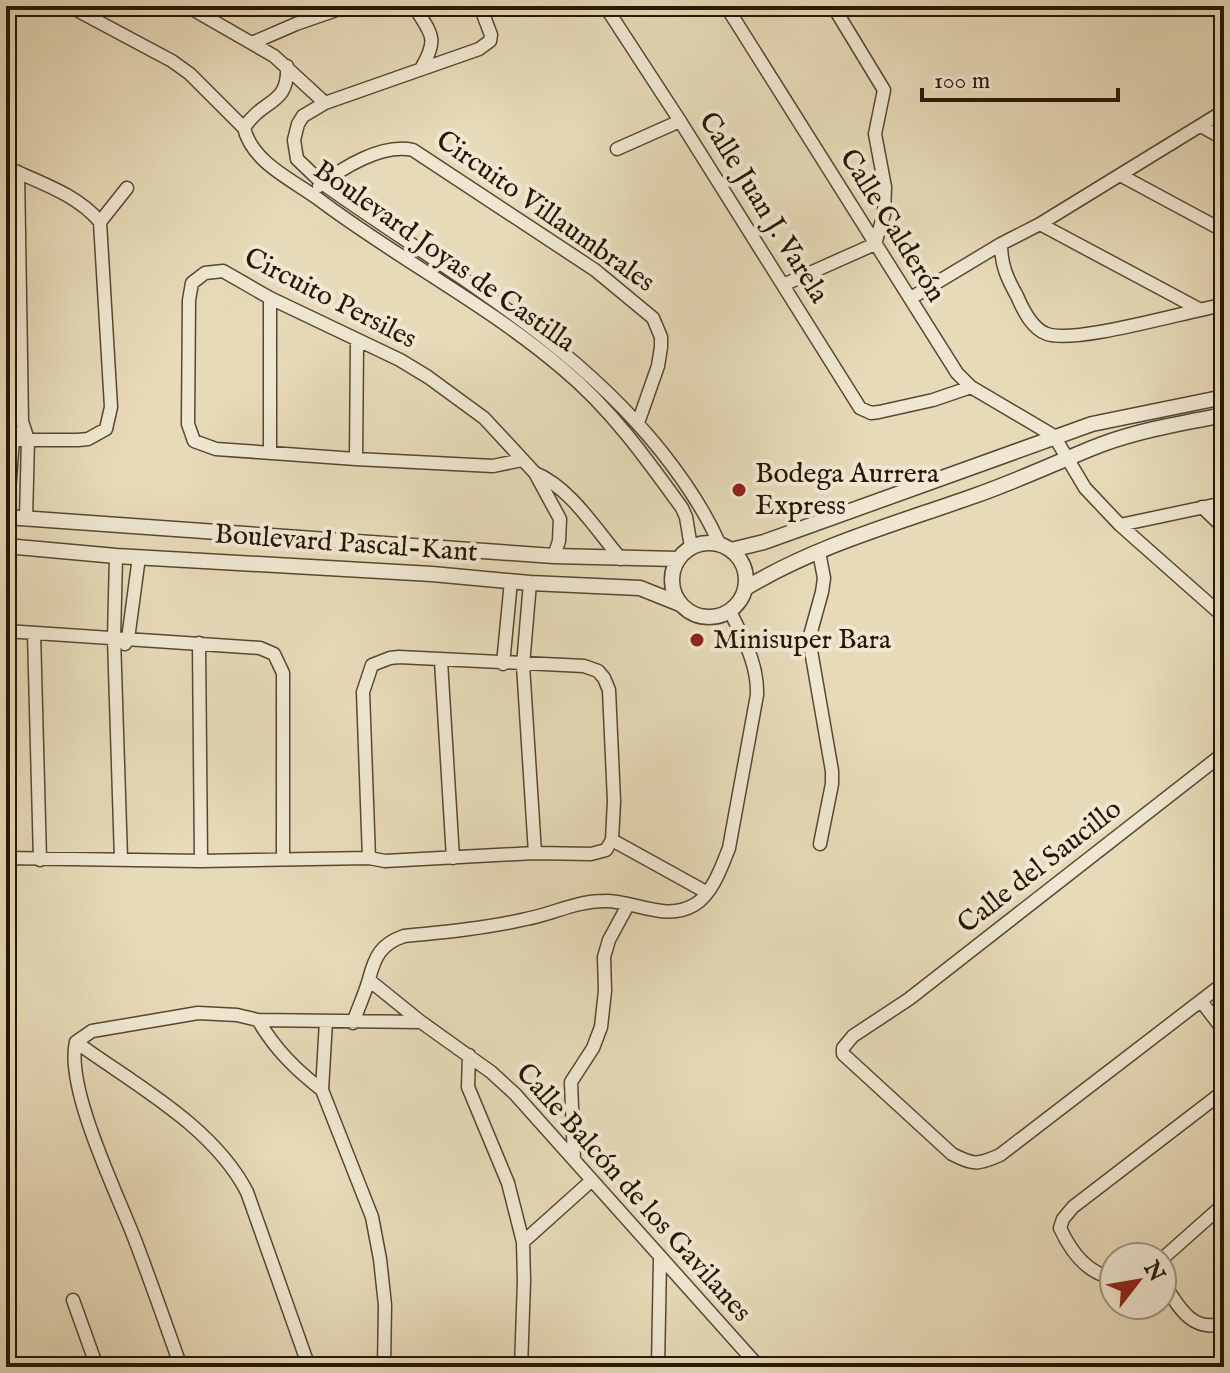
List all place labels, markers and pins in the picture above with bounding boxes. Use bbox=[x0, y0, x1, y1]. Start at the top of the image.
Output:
place label: Bodega Aurrera Express bbox=[755, 457, 940, 524]
marker: Bodega Aurrera Express bbox=[730, 481, 748, 499]
place label: Minisuper Bara bbox=[713, 623, 892, 658]
marker: Minisuper Bara bbox=[688, 631, 706, 649]

